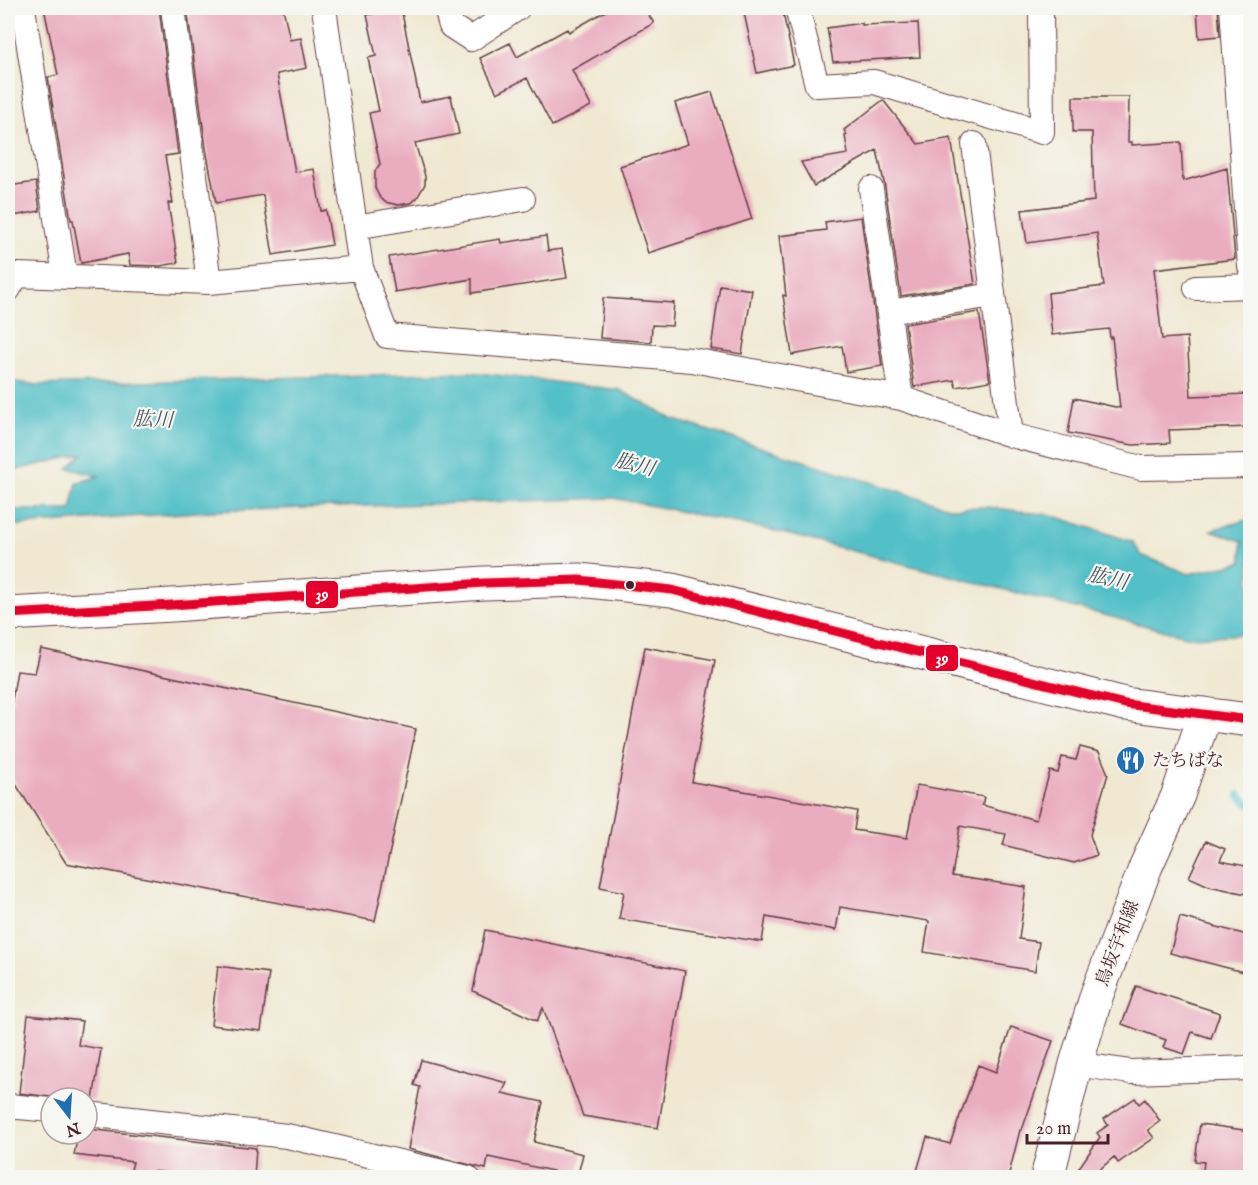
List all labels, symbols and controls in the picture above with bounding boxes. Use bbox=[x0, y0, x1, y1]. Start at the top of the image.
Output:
water label: 肱川 bbox=[133, 407, 175, 434]
water label: 肱川 bbox=[612, 448, 659, 483]
water label: 肱川 bbox=[1085, 563, 1132, 597]
unlabelled marker bbox=[624, 579, 636, 591]
line badge: 39 bbox=[305, 580, 339, 609]
text: 39 bbox=[316, 586, 328, 606]
line badge: 39 bbox=[925, 644, 959, 672]
text: 39 bbox=[936, 650, 948, 670]
restaurant icon: たちばな bbox=[1115, 744, 1147, 776]
place label: たちばな bbox=[1152, 750, 1224, 773]
street label: 鳥坂宇和線 bbox=[1092, 897, 1145, 990]
north arrow bbox=[39, 1086, 99, 1146]
scale bar bbox=[1027, 1107, 1108, 1145]
text: N bbox=[63, 1117, 83, 1140]
text: 20 m bbox=[1036, 1118, 1071, 1141]

